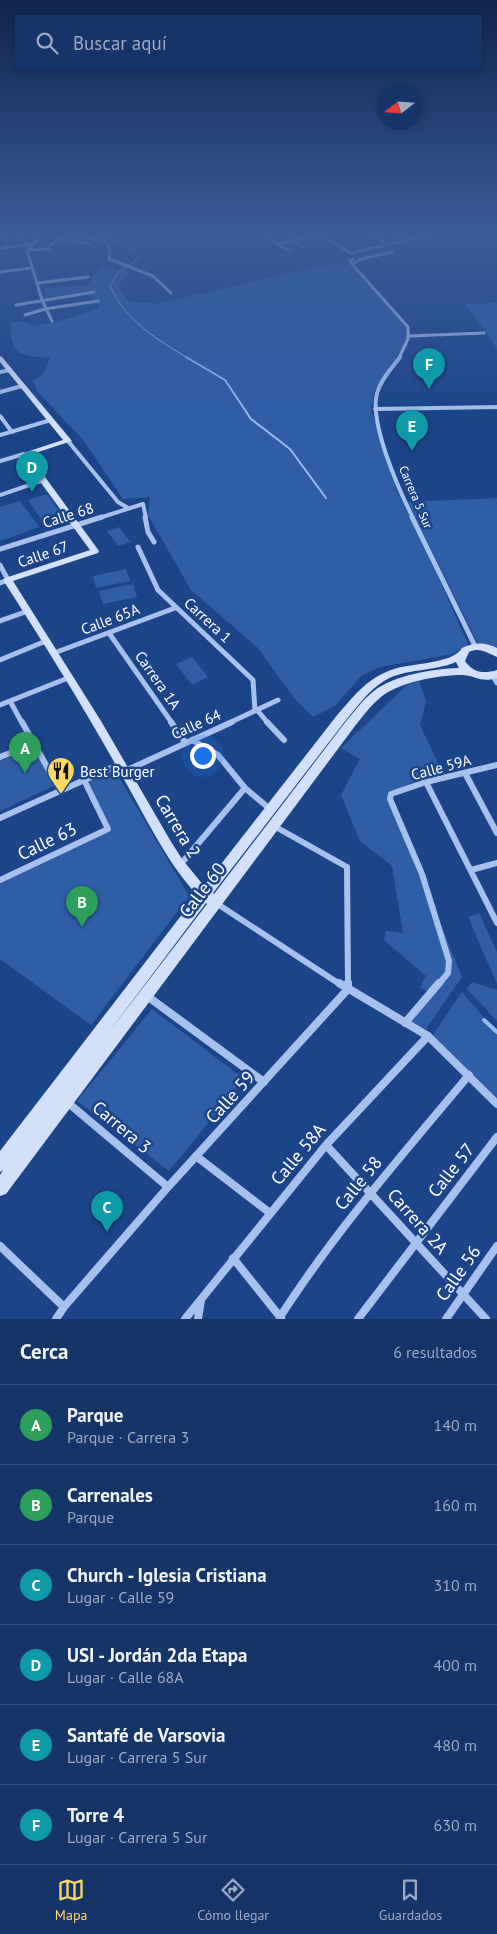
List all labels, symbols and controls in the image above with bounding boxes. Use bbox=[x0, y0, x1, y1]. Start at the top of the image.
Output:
search box bbox=[15, 15, 482, 70]
icon: search bbox=[33, 29, 61, 57]
text: Buscar aquí bbox=[73, 31, 167, 55]
north arrow bbox=[377, 85, 422, 130]
pin: F bbox=[413, 348, 445, 389]
pin: E bbox=[396, 410, 428, 451]
pin: D bbox=[16, 451, 48, 492]
street label: Carrera 5 Sur bbox=[396, 463, 436, 531]
street label: Calle 68 bbox=[40, 498, 96, 532]
street label: Calle 67 bbox=[15, 536, 71, 572]
street label: Carrera 1 bbox=[180, 593, 236, 647]
street label: Calle 65A bbox=[78, 599, 142, 639]
street label: Carrera 1A bbox=[131, 647, 185, 713]
street label: Calle 64 bbox=[168, 705, 224, 743]
pin: A bbox=[9, 732, 41, 773]
your location bbox=[190, 743, 216, 769]
street label: Calle 59A bbox=[409, 750, 473, 784]
restaurant icon: Best Burger bbox=[46, 756, 76, 795]
place label: Best Burger bbox=[80, 762, 155, 781]
street label: Carrera 2 bbox=[150, 790, 206, 862]
street label: Calle 63 bbox=[14, 817, 80, 865]
street label: Calle 60 bbox=[174, 858, 230, 922]
pin: B bbox=[66, 886, 98, 927]
street label: Calle 59 bbox=[200, 1066, 260, 1128]
street label: Carrera 3 bbox=[88, 1096, 156, 1158]
street label: Calle 58A bbox=[266, 1118, 331, 1190]
street label: Calle 57 bbox=[423, 1138, 479, 1202]
street label: Calle 58 bbox=[329, 1151, 387, 1215]
street label: Carrera 2A bbox=[383, 1183, 454, 1259]
pin: C bbox=[91, 1191, 123, 1232]
street label: Calle 56 bbox=[431, 1241, 485, 1305]
text: Cerca bbox=[20, 1338, 69, 1365]
text: 6 resultados bbox=[393, 1342, 477, 1362]
text: Parque bbox=[67, 1403, 123, 1427]
text: A bbox=[31, 1415, 41, 1435]
text: 140 m bbox=[434, 1415, 477, 1435]
text: Parque · Carrera 3 bbox=[67, 1427, 189, 1447]
text: Carrenales bbox=[67, 1483, 153, 1507]
text: B bbox=[31, 1495, 41, 1515]
text: 160 m bbox=[434, 1495, 477, 1515]
text: Parque bbox=[67, 1507, 114, 1527]
text: Church - Iglesia Cristiana bbox=[67, 1563, 267, 1587]
text: C bbox=[32, 1575, 40, 1595]
text: 310 m bbox=[434, 1575, 477, 1595]
text: Lugar · Calle 59 bbox=[67, 1587, 174, 1607]
text: USI - Jordán 2da Etapa bbox=[67, 1643, 247, 1667]
text: D bbox=[31, 1655, 41, 1675]
text: 400 m bbox=[434, 1655, 477, 1675]
text: Lugar · Calle 68A bbox=[67, 1667, 184, 1687]
text: Santafé de Varsovia bbox=[67, 1723, 226, 1747]
text: E bbox=[32, 1735, 40, 1755]
text: 480 m bbox=[434, 1735, 477, 1755]
text: Lugar · Carrera 5 Sur bbox=[67, 1747, 207, 1767]
text: Torre 4 bbox=[67, 1803, 124, 1827]
text: F bbox=[32, 1815, 40, 1835]
text: 630 m bbox=[434, 1815, 477, 1835]
text: Lugar · Carrera 5 Sur bbox=[67, 1827, 207, 1847]
tab: Mapa bbox=[55, 1876, 87, 1924]
tab: Cómo llegar bbox=[197, 1876, 269, 1924]
tab: Guardados bbox=[379, 1876, 442, 1924]

